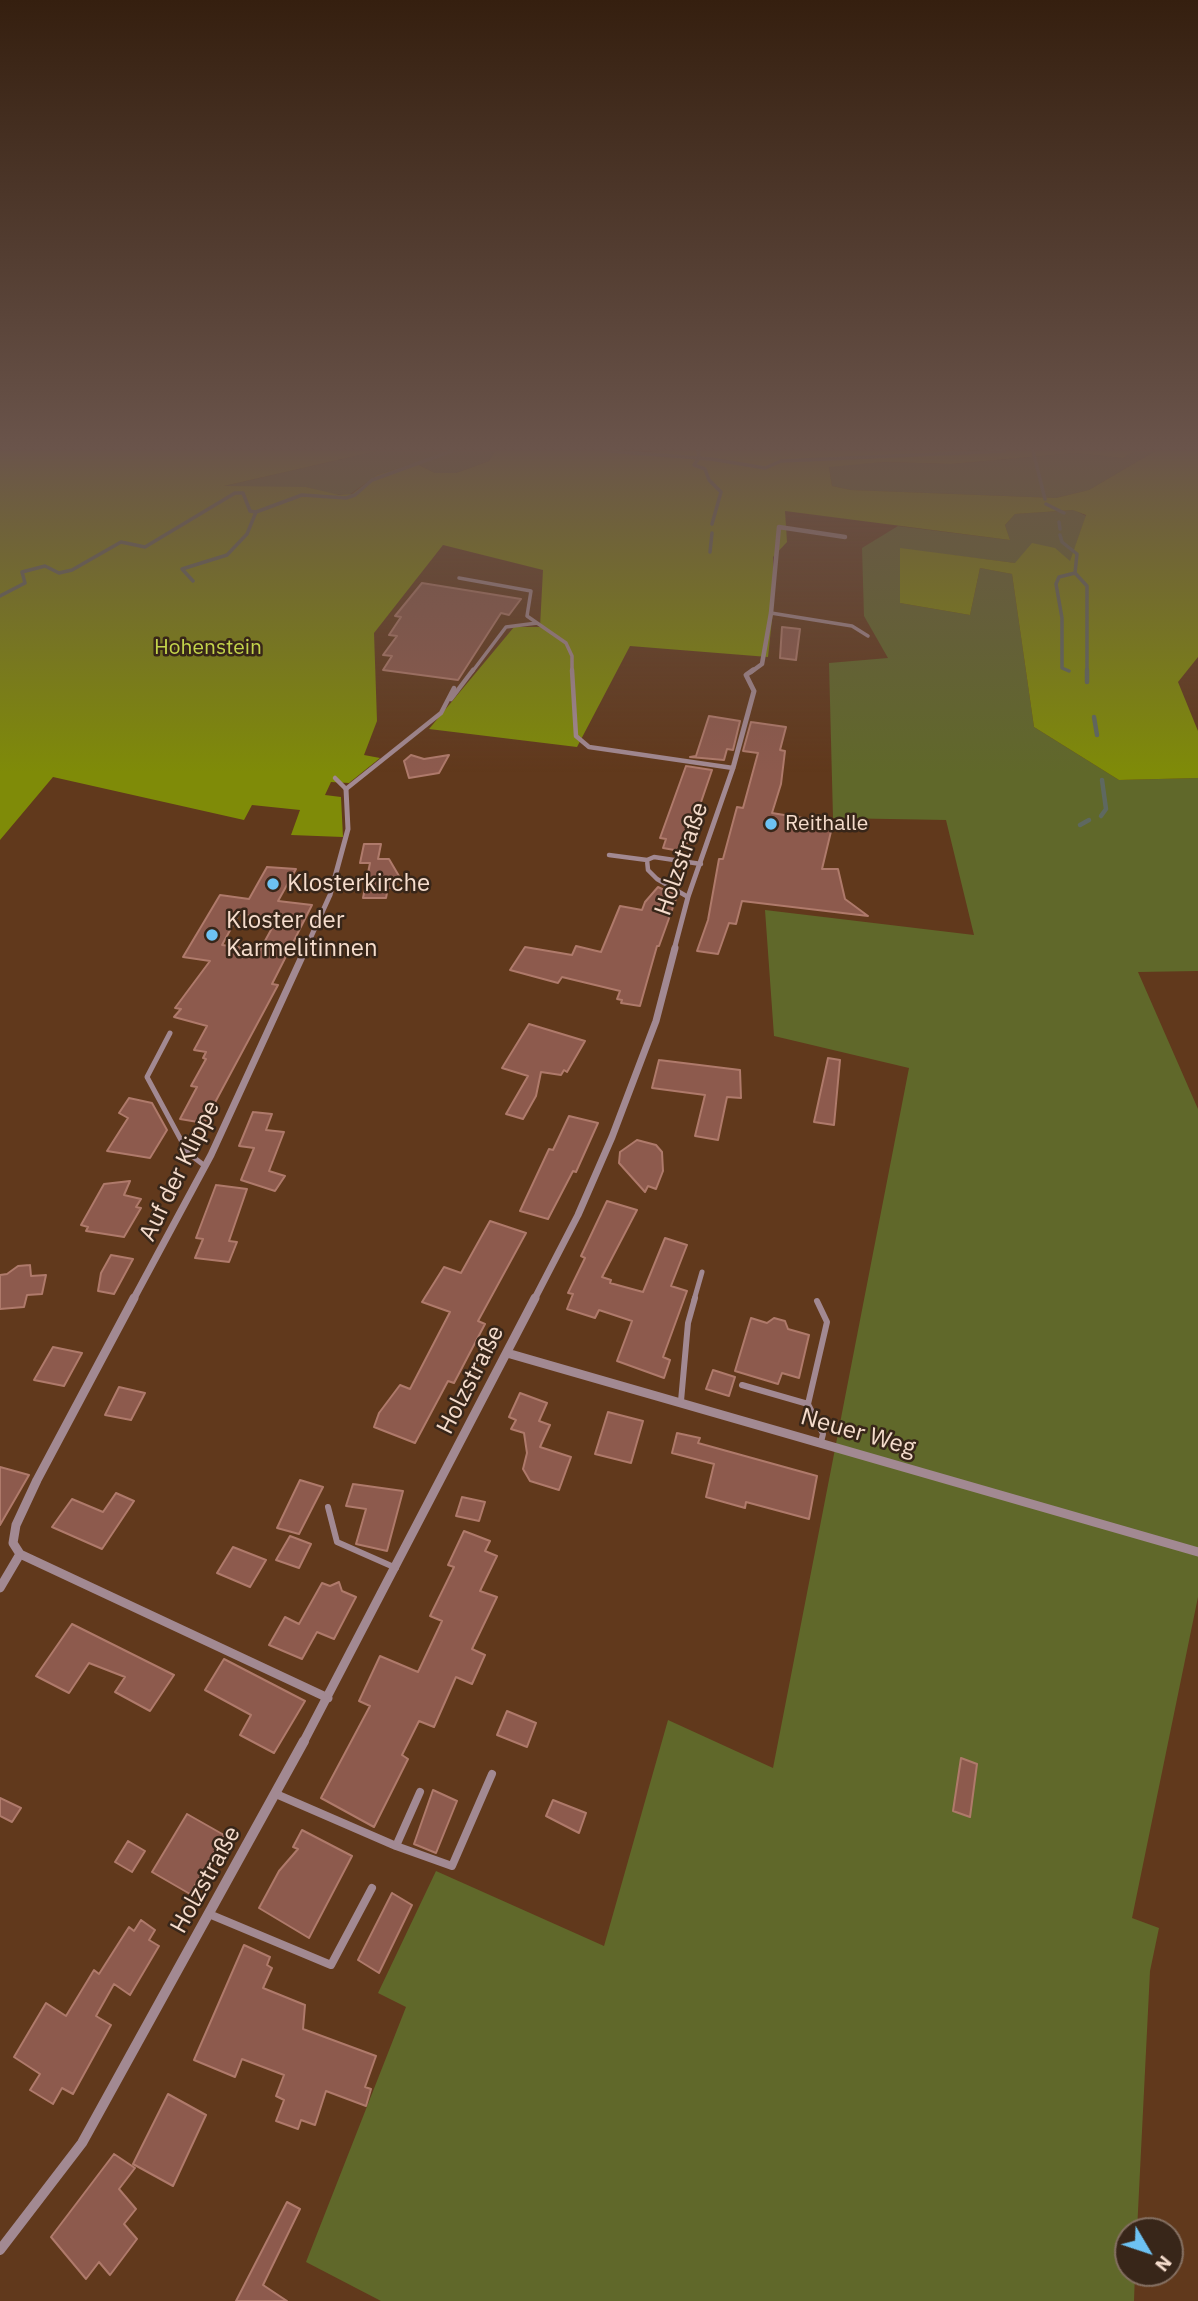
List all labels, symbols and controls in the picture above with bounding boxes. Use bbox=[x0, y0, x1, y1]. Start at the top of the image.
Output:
park label: Hohenstein bbox=[154, 635, 262, 661]
street label: Holzstraße bbox=[649, 798, 715, 920]
place label: Reithalle bbox=[785, 811, 868, 837]
marker: Reithalle bbox=[763, 816, 779, 832]
place label: Klosterkirche bbox=[287, 870, 430, 898]
marker: Klosterkirche bbox=[265, 876, 281, 892]
place label: Kloster der Karmelitinnen bbox=[226, 907, 378, 963]
marker: Kloster der Karmelitinnen bbox=[204, 927, 220, 943]
street label: Auf der Klippe bbox=[134, 1096, 226, 1246]
street label: Holzstraße bbox=[431, 1321, 511, 1439]
street label: Neuer Weg bbox=[797, 1403, 919, 1463]
street label: Holzstraße bbox=[165, 1821, 247, 1939]
north arrow bbox=[1114, 2217, 1184, 2287]
text: N bbox=[1150, 2251, 1177, 2277]

